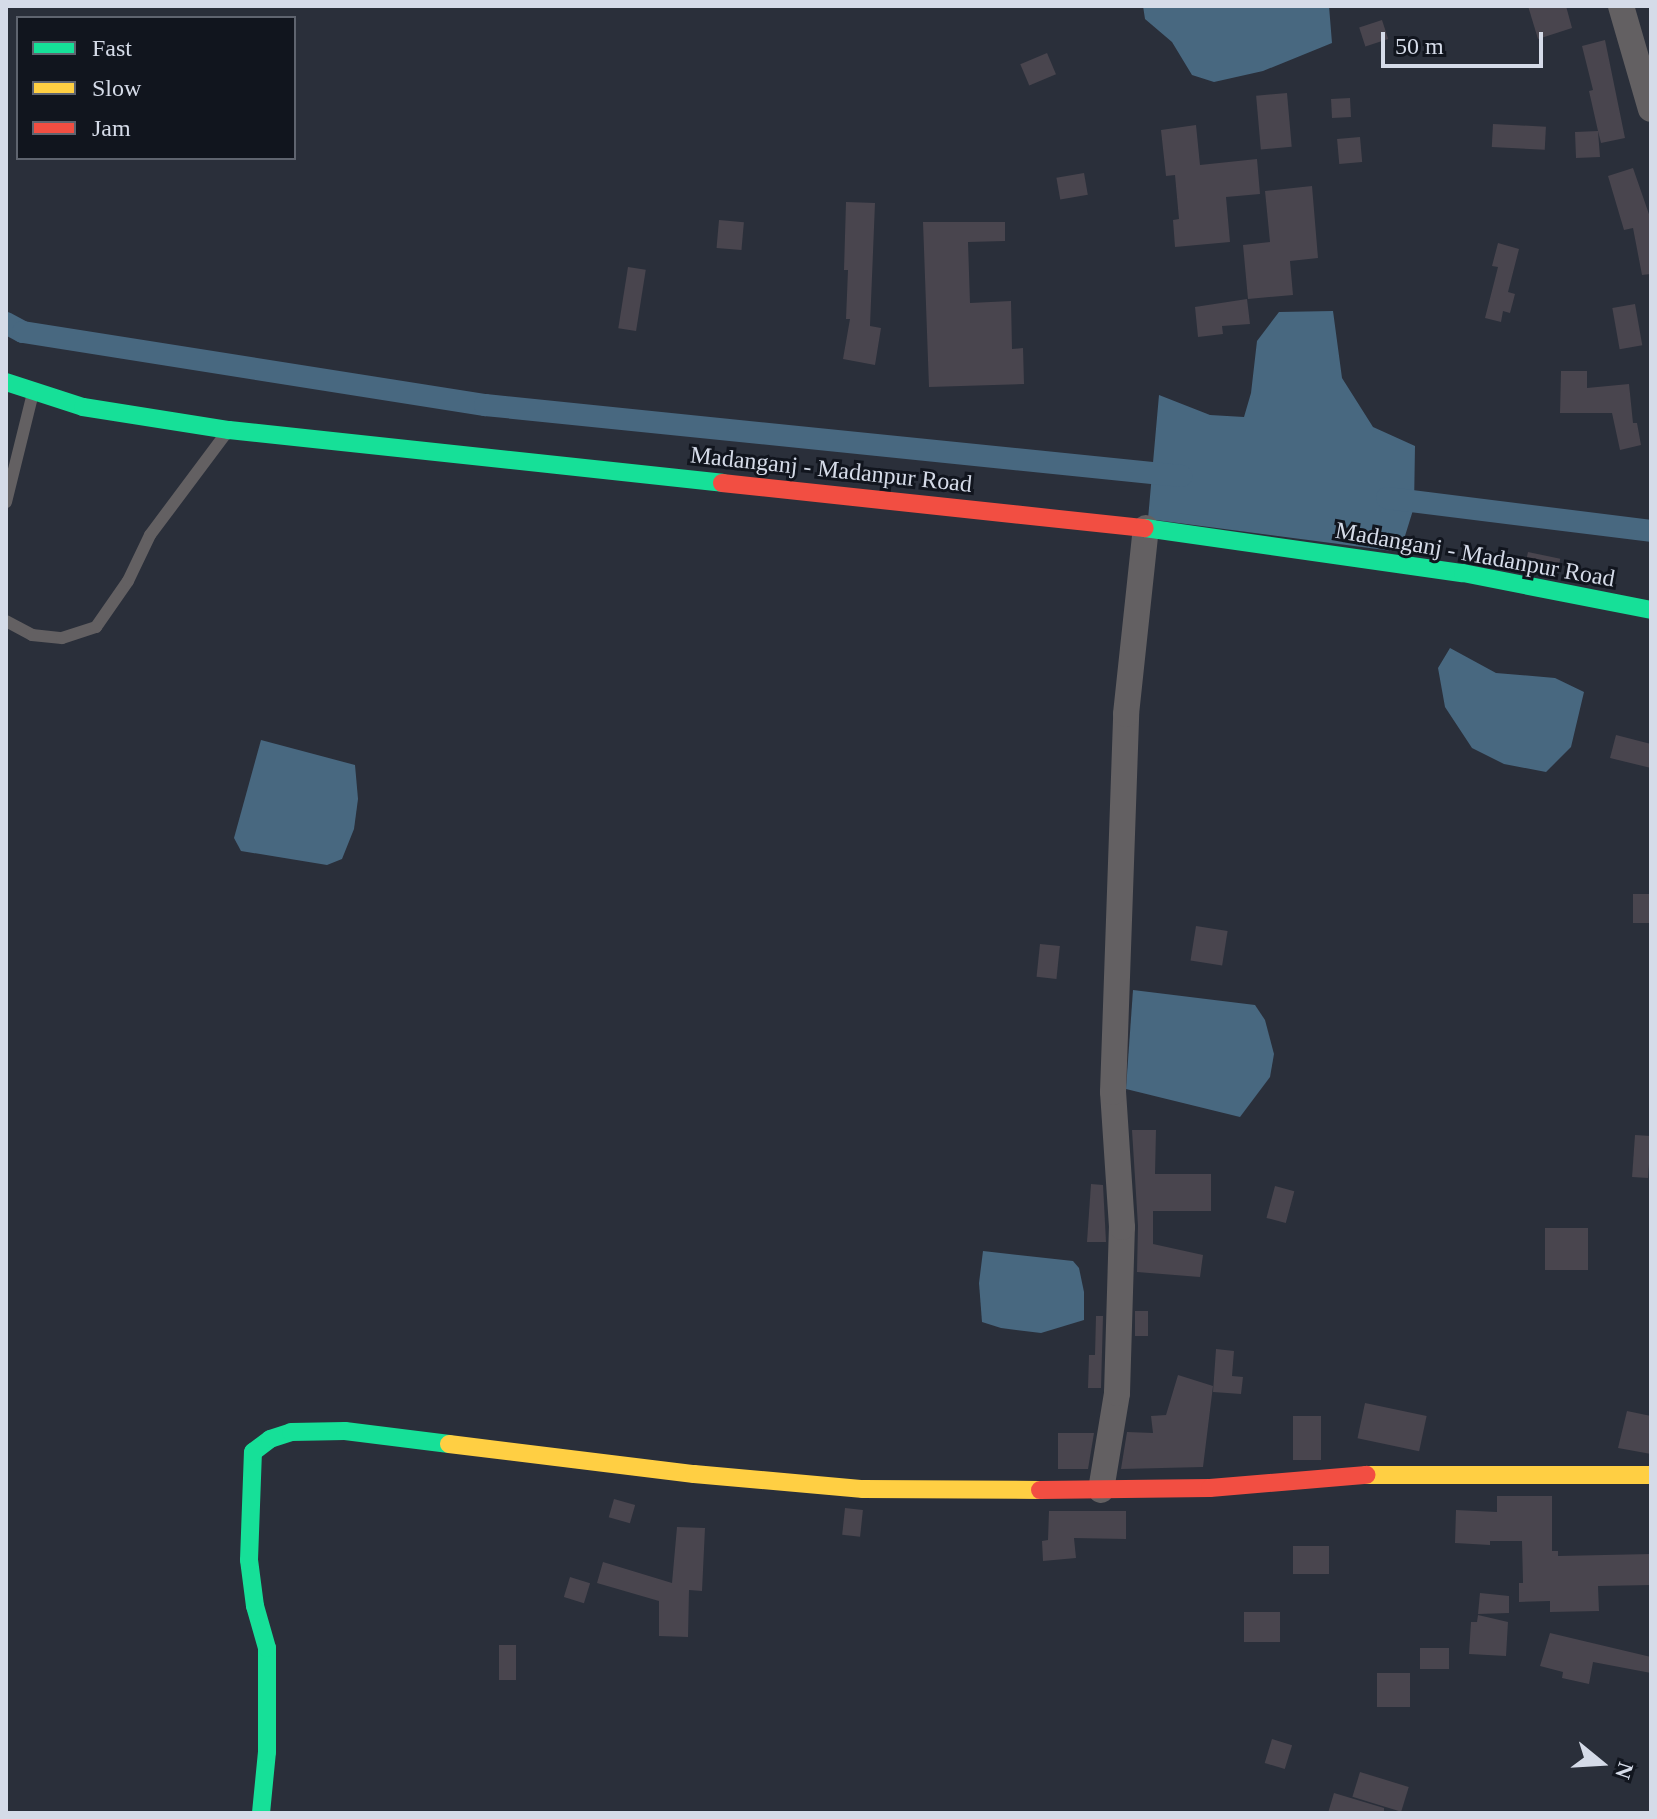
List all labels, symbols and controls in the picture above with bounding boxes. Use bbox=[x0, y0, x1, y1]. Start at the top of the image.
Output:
legend bbox=[16, 16, 296, 160]
scale bar bbox=[1385, 16, 1547, 66]
text: 50 m bbox=[1395, 33, 1444, 59]
text: Fast bbox=[92, 35, 132, 61]
text: Slow bbox=[92, 75, 141, 101]
text: Jam bbox=[92, 115, 131, 141]
street label: Madanganj - Madanpur Road bbox=[689, 441, 973, 499]
street label: Madanganj - Madanpur Road bbox=[1333, 516, 1617, 594]
north arrow bbox=[1561, 1723, 1641, 1803]
text: N bbox=[1610, 1759, 1639, 1782]

